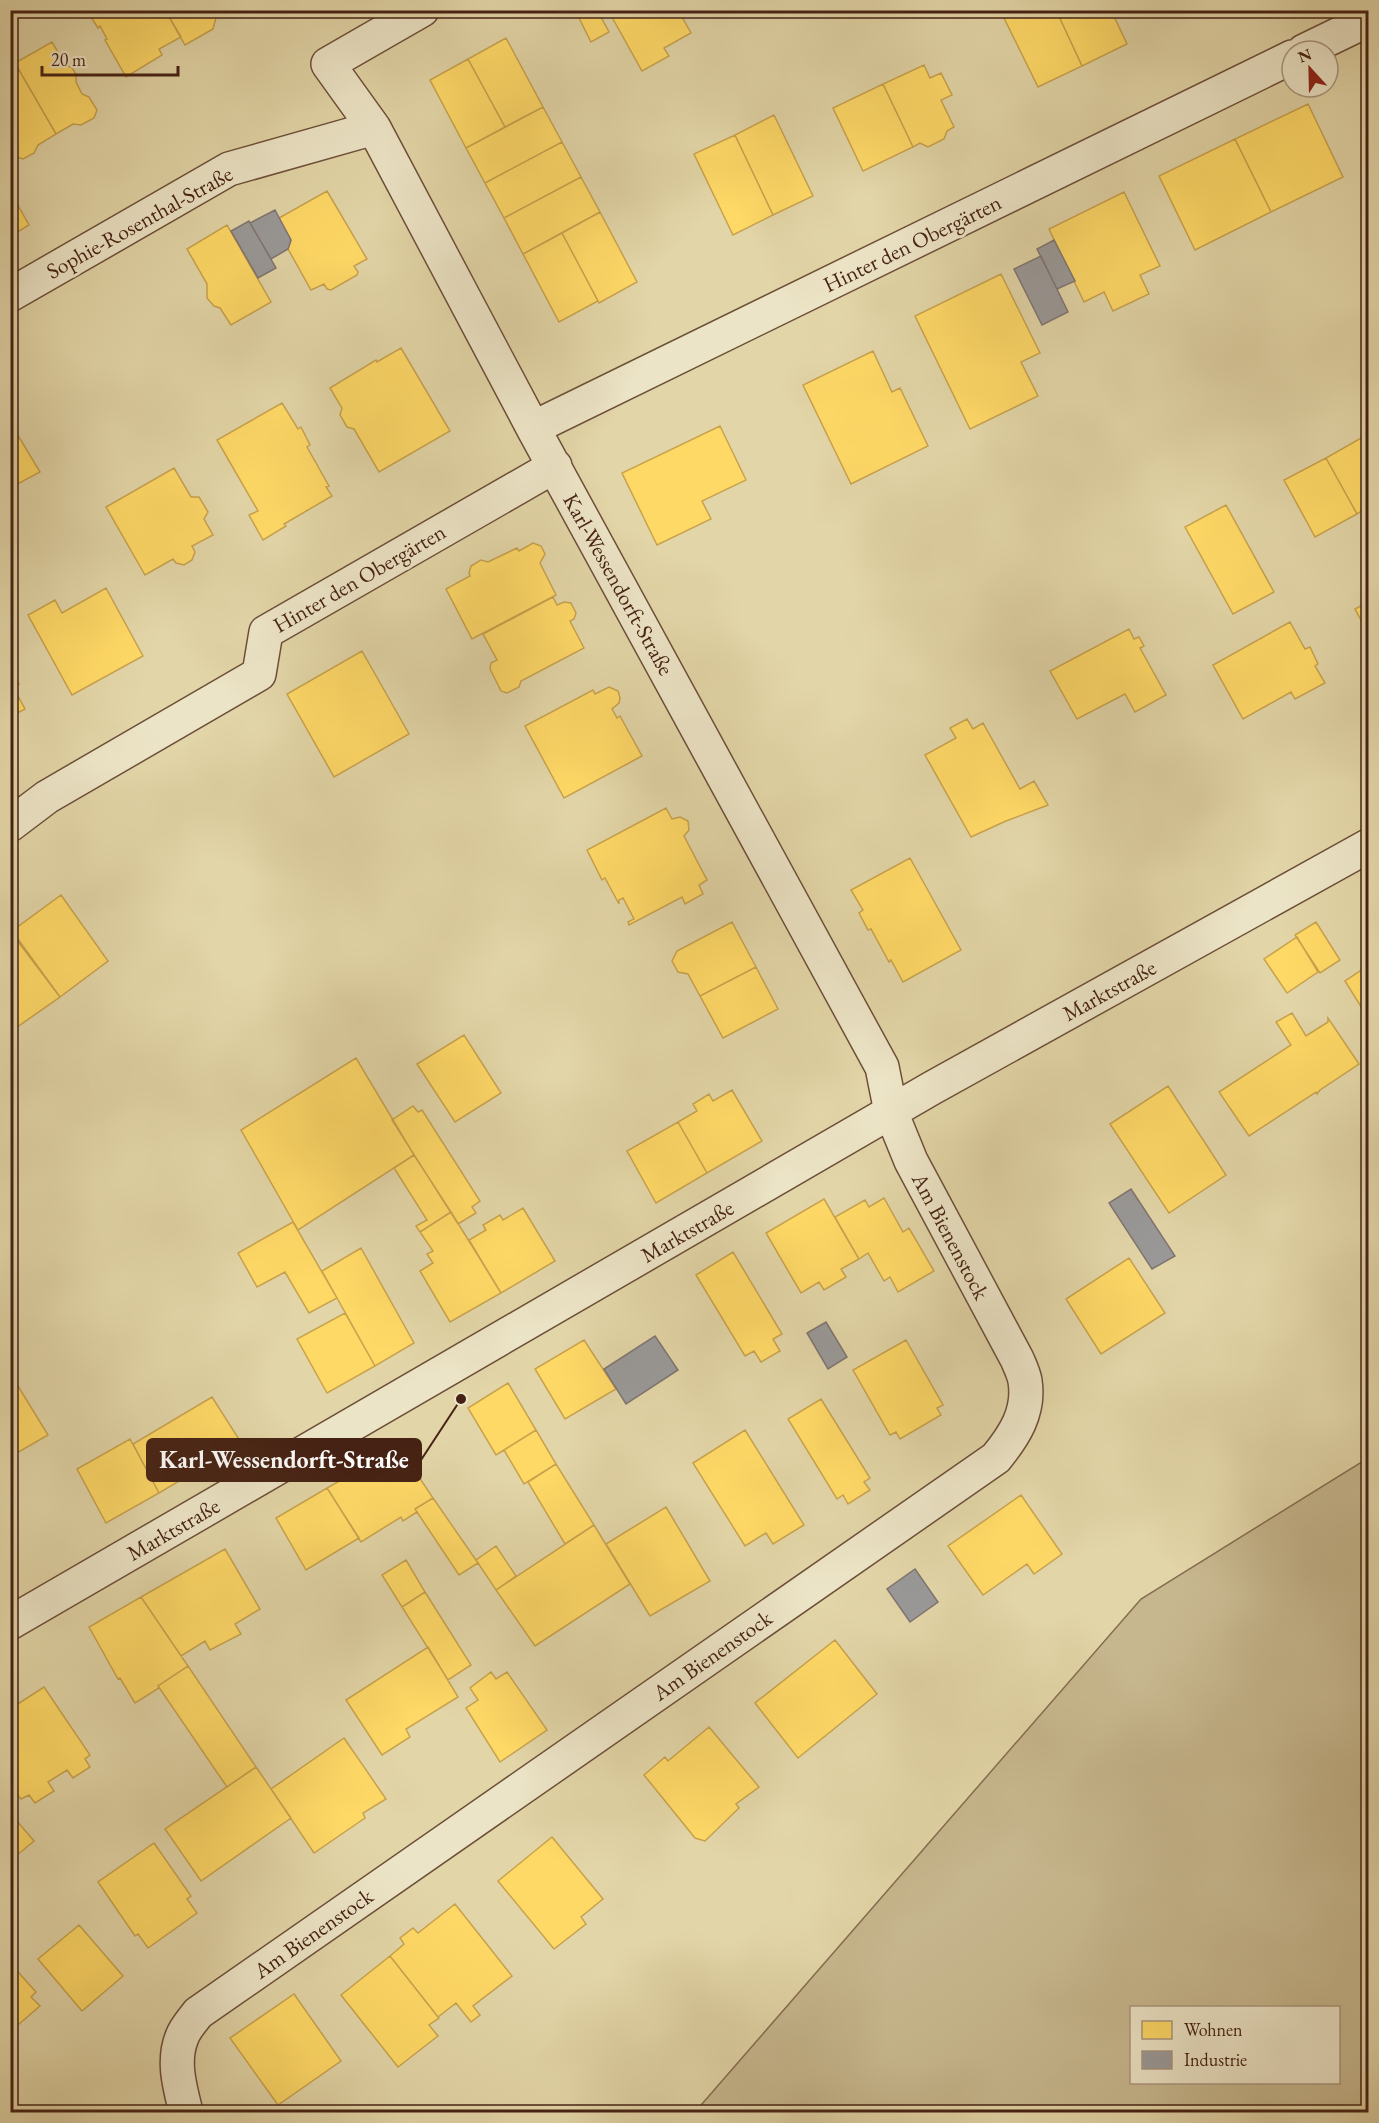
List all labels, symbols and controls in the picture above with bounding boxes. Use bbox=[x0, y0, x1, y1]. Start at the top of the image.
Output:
scale bar bbox=[42, 39, 178, 77]
north arrow bbox=[1280, 39, 1340, 99]
text: N bbox=[1295, 43, 1315, 68]
text: 20 m bbox=[51, 48, 86, 71]
street label: Sophie-Rosenthal-Straße bbox=[41, 159, 238, 286]
street label: Hinter den Obergärten bbox=[818, 188, 1006, 299]
street label: Karl-Wessendorft-Straße bbox=[556, 488, 681, 681]
street label: Hinter den Obergärten bbox=[268, 517, 451, 640]
street label: Marktstraße bbox=[1057, 953, 1161, 1028]
street label: Am Bienenstock bbox=[905, 1167, 996, 1305]
street label: Marktstraße bbox=[636, 1193, 739, 1270]
callout: Karl-Wessendorft-Straße bbox=[147, 1439, 421, 1481]
text: Karl-Wessendorft-Straße bbox=[159, 1444, 409, 1475]
street label: Marktstraße bbox=[122, 1491, 225, 1568]
street label: Am Bienenstock bbox=[646, 1603, 778, 1708]
street label: Am Bienenstock bbox=[247, 1881, 379, 1986]
legend bbox=[1130, 2006, 1340, 2084]
text: Wohnen bbox=[1184, 2018, 1243, 2041]
text: Industrie bbox=[1184, 2048, 1247, 2071]

